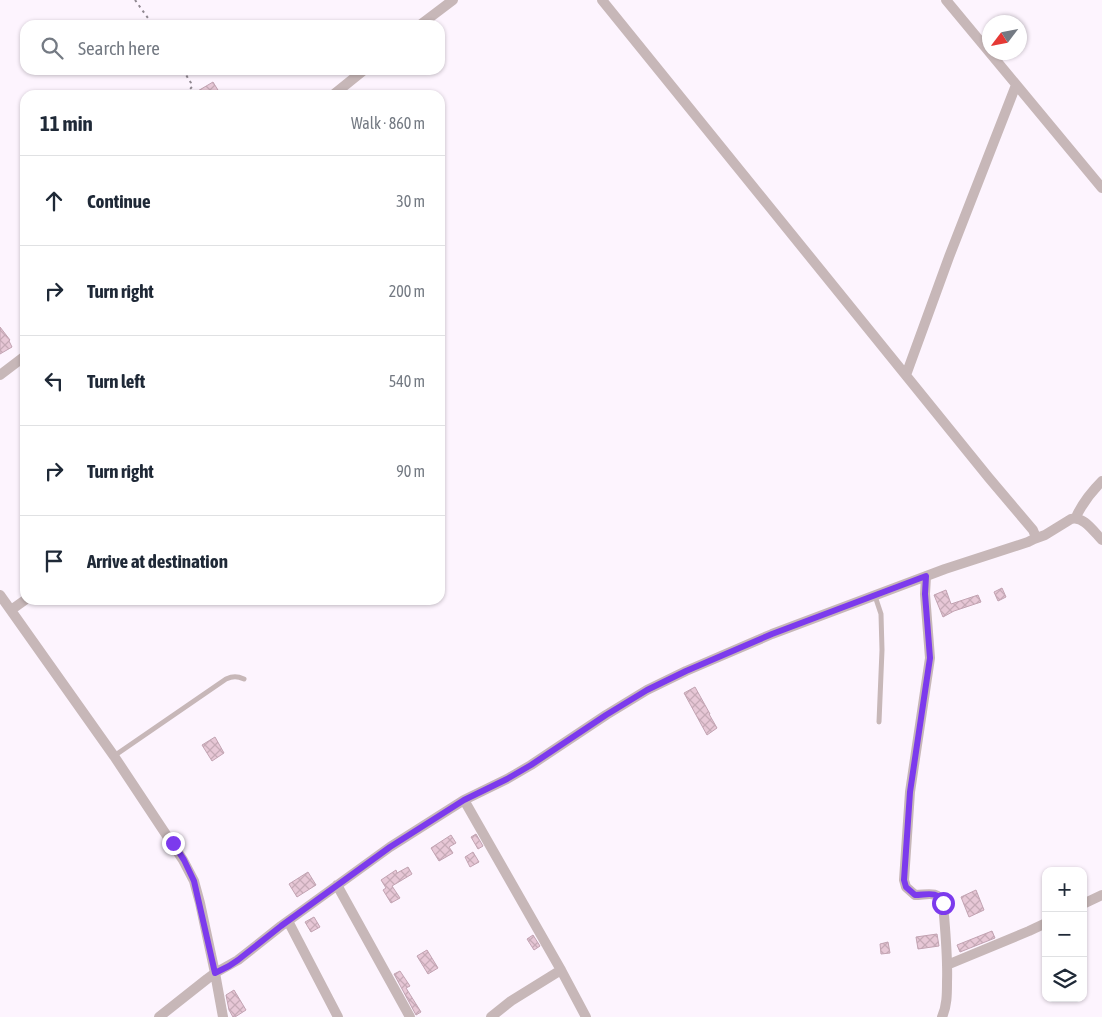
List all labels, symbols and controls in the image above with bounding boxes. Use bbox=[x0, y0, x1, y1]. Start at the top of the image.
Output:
north arrow bbox=[982, 15, 1027, 60]
search box bbox=[20, 20, 445, 75]
icon: search bbox=[38, 34, 66, 62]
text: Search here bbox=[78, 37, 160, 59]
text: 11 min bbox=[40, 111, 93, 135]
text: Walk · 860 m bbox=[351, 114, 425, 132]
icon: ahead bbox=[40, 187, 68, 215]
text: Continue bbox=[87, 190, 151, 212]
text: 30 m bbox=[396, 192, 425, 210]
icon: right bbox=[40, 277, 68, 305]
text: Turn right bbox=[87, 280, 154, 302]
text: 200 m bbox=[389, 282, 425, 300]
icon: left bbox=[40, 367, 68, 395]
text: Turn left bbox=[87, 370, 145, 392]
text: 540 m bbox=[389, 372, 425, 390]
icon: right bbox=[40, 457, 68, 485]
text: Turn right bbox=[87, 460, 154, 482]
text: 90 m bbox=[396, 462, 425, 480]
icon: arrive bbox=[40, 547, 68, 575]
text: Arrive at destination bbox=[87, 550, 228, 572]
route end bbox=[162, 832, 185, 855]
map controls bbox=[1042, 867, 1087, 1002]
button: + bbox=[1042, 867, 1087, 912]
route start bbox=[932, 892, 955, 915]
button: − bbox=[1042, 912, 1087, 957]
button: layers bbox=[1042, 957, 1087, 1002]

